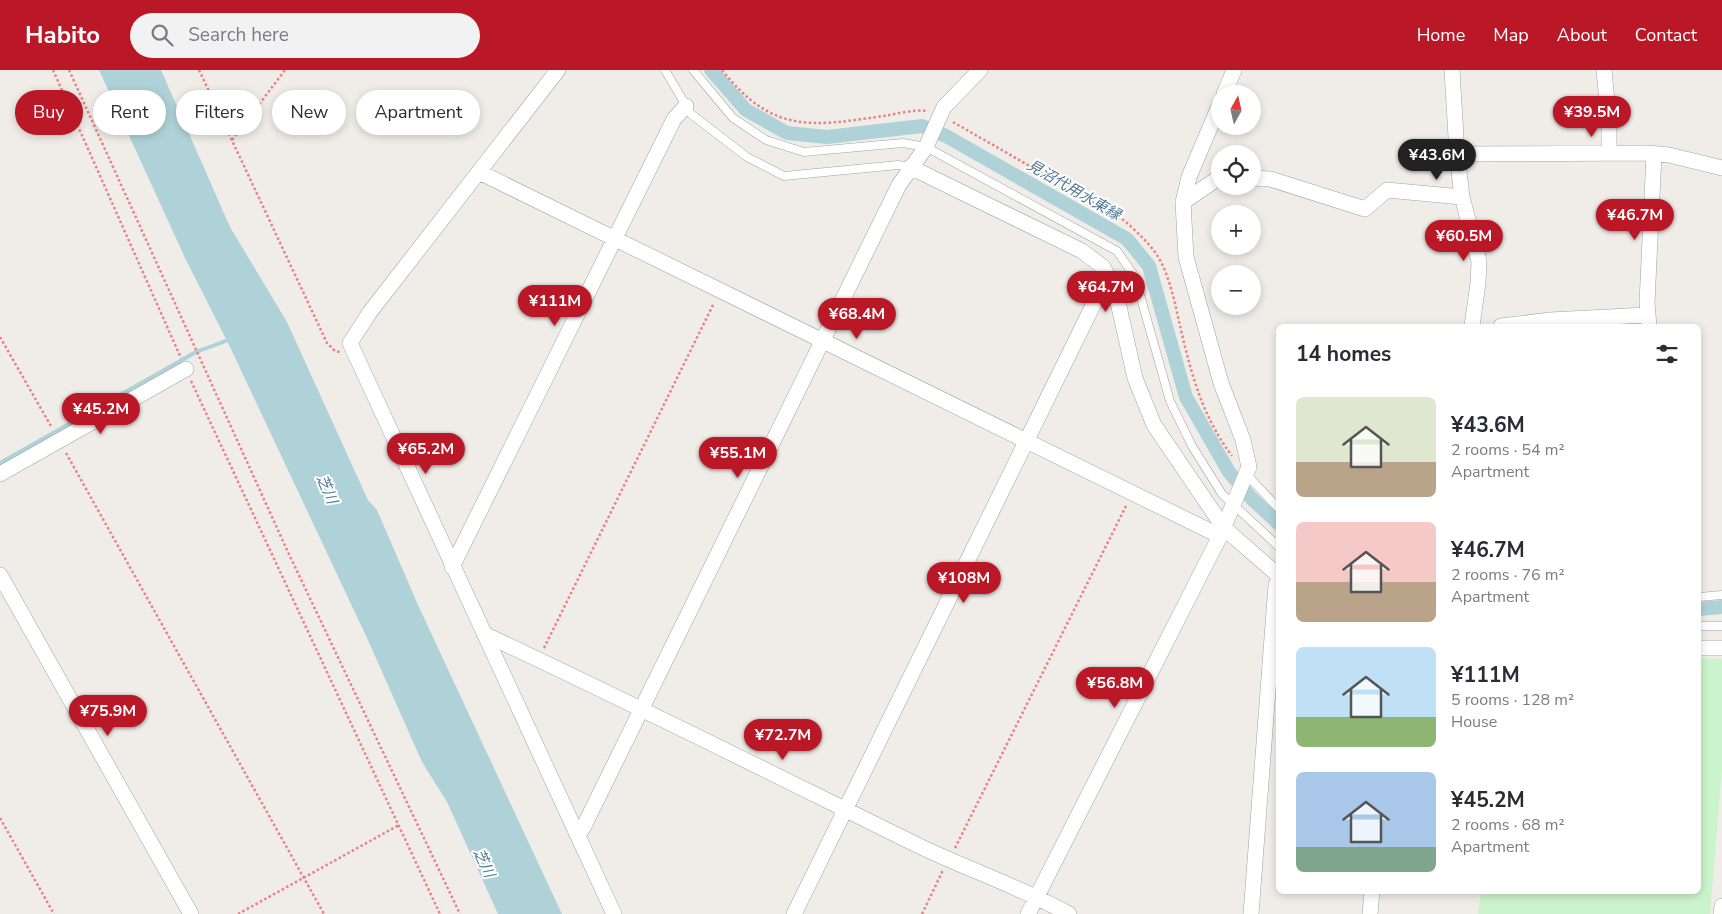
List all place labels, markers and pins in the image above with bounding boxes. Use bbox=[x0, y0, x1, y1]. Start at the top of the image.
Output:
pin: ¥39.5M bbox=[1551, 96, 1633, 138]
pin: ¥43.6M bbox=[1396, 138, 1478, 181]
pin: ¥46.7M bbox=[1594, 198, 1676, 241]
pin: ¥60.5M bbox=[1423, 220, 1505, 262]
pin: ¥64.7M bbox=[1065, 270, 1147, 313]
pin: ¥111M bbox=[520, 284, 590, 327]
pin: ¥68.4M bbox=[816, 298, 898, 340]
pin: ¥45.2M bbox=[60, 392, 142, 435]
pin: ¥65.2M bbox=[385, 432, 467, 475]
pin: ¥55.1M bbox=[697, 436, 779, 479]
pin: ¥108M bbox=[929, 562, 999, 604]
pin: ¥56.8M bbox=[1074, 666, 1156, 709]
pin: ¥75.9M bbox=[67, 694, 149, 737]
pin: ¥72.7M bbox=[742, 718, 824, 761]

